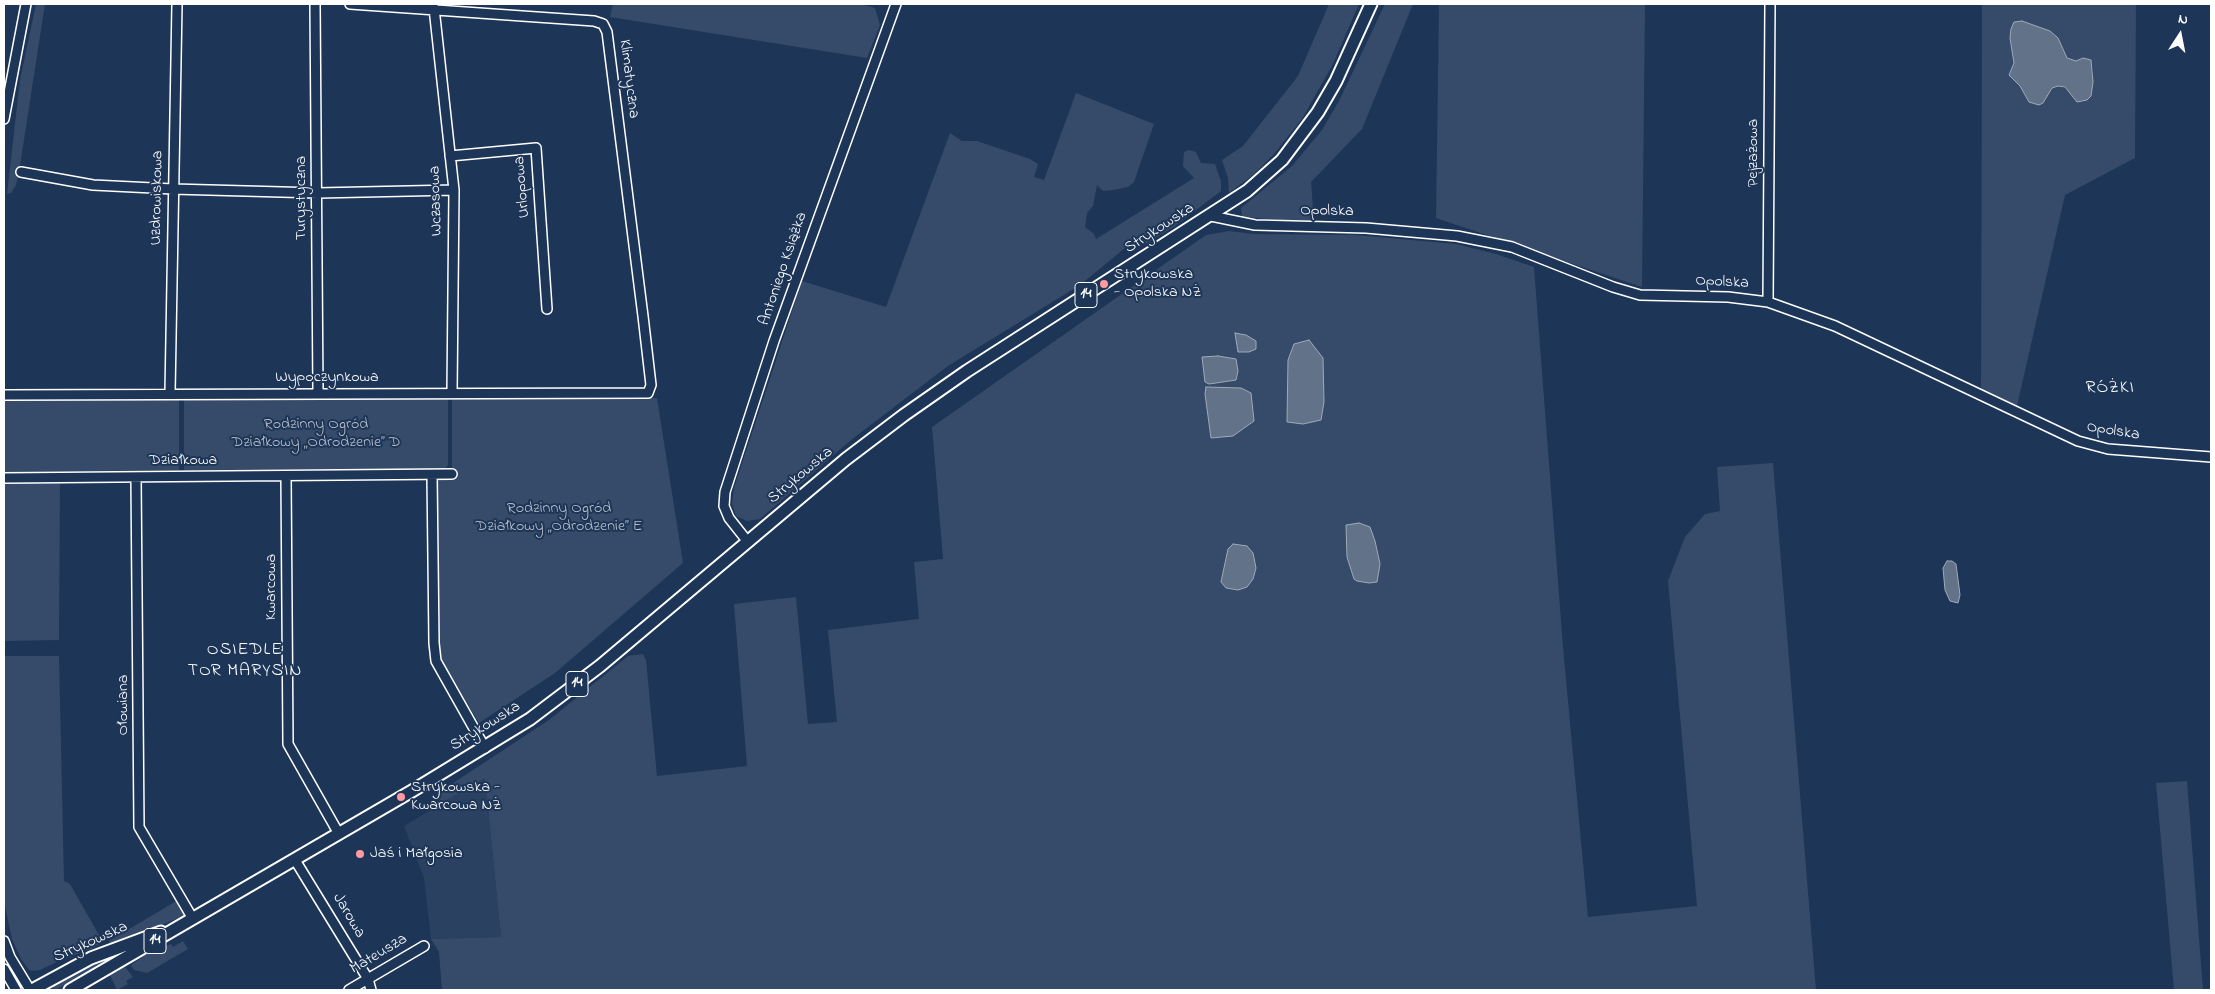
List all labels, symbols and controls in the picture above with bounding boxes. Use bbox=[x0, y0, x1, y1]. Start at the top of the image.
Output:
text: N bbox=[2176, 9, 2190, 31]
north arrow bbox=[2155, 10, 2205, 60]
street label: Klimatyczna bbox=[614, 38, 642, 120]
street label: Pejzażowa bbox=[1744, 119, 1764, 187]
street label: Uzdrowiskowa bbox=[148, 150, 168, 246]
street label: Urlopowa bbox=[511, 155, 535, 219]
street label: Turystyczna bbox=[292, 156, 312, 240]
street label: Wczasowa bbox=[426, 165, 448, 237]
street label: Strykowska bbox=[1122, 199, 1198, 259]
street label: Opolska bbox=[1300, 202, 1354, 222]
street label: Antoniego Książka bbox=[756, 210, 812, 328]
place label: Strykowska - Opolska NŻ bbox=[1114, 265, 1201, 303]
street label: Opolska bbox=[1695, 272, 1749, 294]
marker: Strykowska - Opolska NŻ bbox=[1098, 278, 1110, 290]
road number: 14 bbox=[1075, 282, 1097, 308]
street label: Wypoczynkowa bbox=[275, 368, 379, 388]
district label: RÓŻKI bbox=[2085, 378, 2135, 400]
park label: Rodzinny Ogród Działkowy „Odrodzenie” D bbox=[231, 415, 401, 453]
street label: Opolska bbox=[2085, 418, 2141, 446]
street label: Strykowska bbox=[765, 443, 837, 509]
street label: Działkowa bbox=[149, 451, 217, 471]
park label: Rodzinny Ogród Działkowy „Odrodzenie” E bbox=[475, 499, 643, 537]
street label: Kwarcowa bbox=[262, 554, 282, 620]
district label: OSIEDLE TOR MARYSIN bbox=[186, 640, 304, 682]
road number: 14 bbox=[566, 672, 588, 696]
street label: Ołowiana bbox=[114, 674, 134, 736]
street label: Strykowska bbox=[447, 698, 525, 756]
place label: Strykowska - Kwarcowa NŻ bbox=[411, 778, 501, 816]
marker: Strykowska - Kwarcowa NŻ bbox=[395, 791, 407, 803]
place label: Jaś i Małgosia bbox=[370, 844, 463, 864]
marker: Jaś i Małgosia bbox=[354, 848, 366, 860]
street label: Jarowa bbox=[327, 890, 369, 942]
street label: Strykowska bbox=[51, 918, 131, 968]
road number: 14 bbox=[144, 928, 166, 954]
street label: Mateusza bbox=[347, 930, 411, 980]

